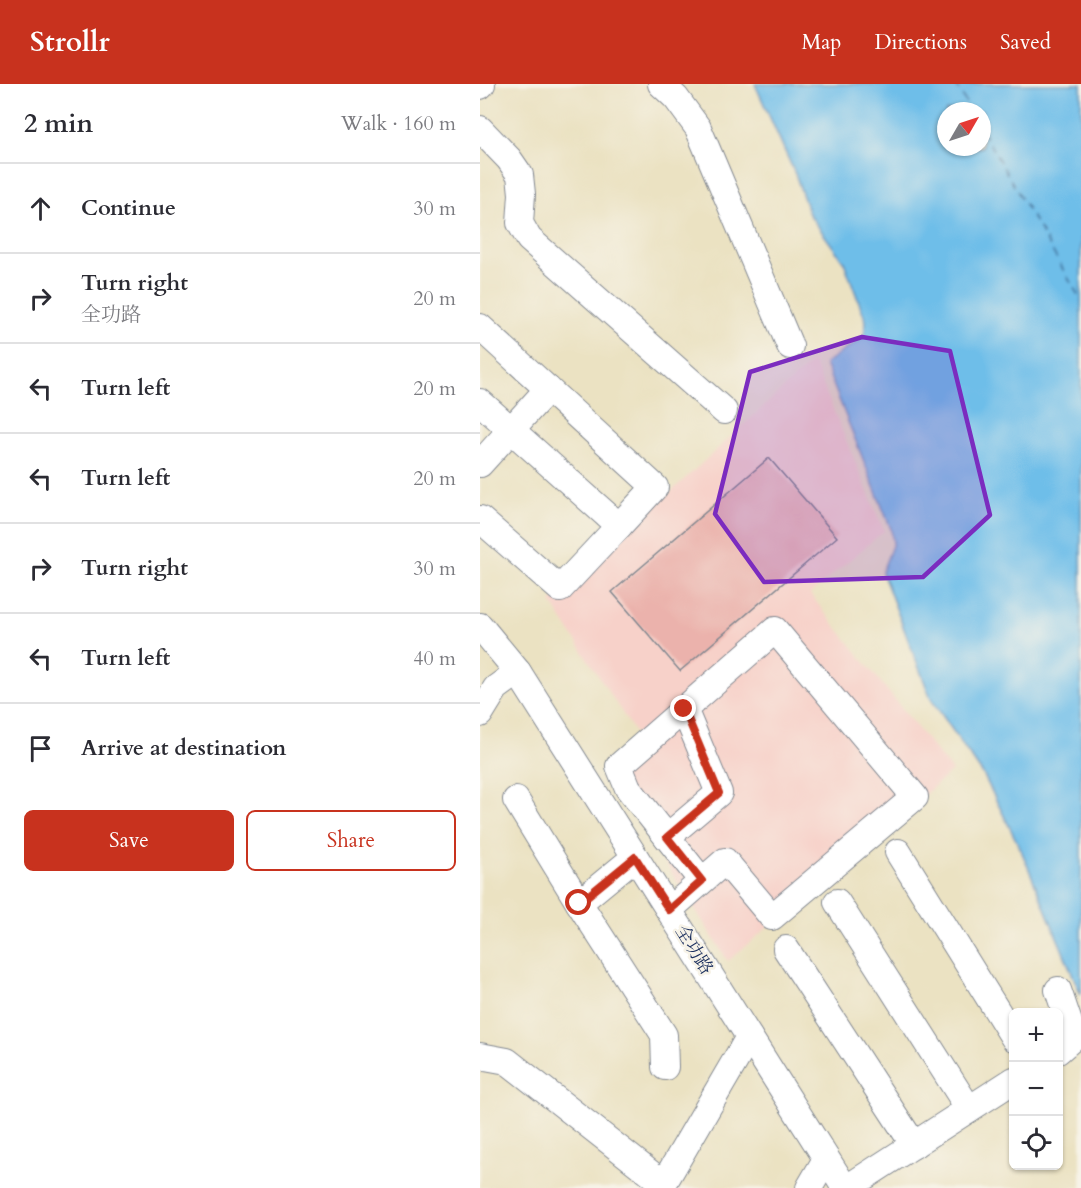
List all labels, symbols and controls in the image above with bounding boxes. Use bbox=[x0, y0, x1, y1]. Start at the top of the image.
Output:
text: Strollr bbox=[30, 23, 110, 61]
text: Map bbox=[801, 28, 841, 57]
text: Directions bbox=[874, 28, 967, 57]
text: Saved bbox=[1000, 28, 1051, 57]
north arrow bbox=[937, 102, 991, 156]
text: 2 min bbox=[24, 106, 93, 141]
text: Walk · 160 m bbox=[341, 110, 456, 137]
icon: ahead bbox=[24, 192, 57, 225]
text: Continue bbox=[81, 193, 176, 223]
text: 30 m bbox=[413, 195, 456, 222]
text: Turn right bbox=[81, 268, 188, 298]
icon: right bbox=[24, 282, 57, 315]
text: 20 m bbox=[413, 285, 456, 312]
text: 全功路 bbox=[81, 301, 141, 328]
icon: left bbox=[24, 372, 57, 405]
text: Turn left bbox=[81, 373, 170, 403]
text: 20 m bbox=[413, 375, 456, 402]
icon: left bbox=[24, 462, 57, 495]
text: Turn left bbox=[81, 463, 170, 493]
text: 20 m bbox=[413, 465, 456, 492]
icon: right bbox=[24, 552, 57, 585]
text: Turn right bbox=[81, 553, 188, 583]
text: 30 m bbox=[413, 555, 456, 582]
icon: left bbox=[24, 642, 57, 675]
text: Turn left bbox=[81, 643, 170, 673]
text: 40 m bbox=[413, 645, 456, 672]
route end bbox=[670, 695, 696, 721]
icon: arrive bbox=[24, 732, 57, 765]
text: Arrive at destination bbox=[81, 733, 286, 763]
button: Save bbox=[24, 810, 234, 871]
button: Share bbox=[246, 810, 456, 871]
route start bbox=[565, 889, 591, 915]
street label: 全功路 bbox=[669, 920, 719, 980]
map controls bbox=[1009, 1008, 1063, 1170]
button: + bbox=[1009, 1008, 1063, 1062]
button: − bbox=[1009, 1062, 1063, 1116]
button: locate bbox=[1009, 1116, 1063, 1170]

